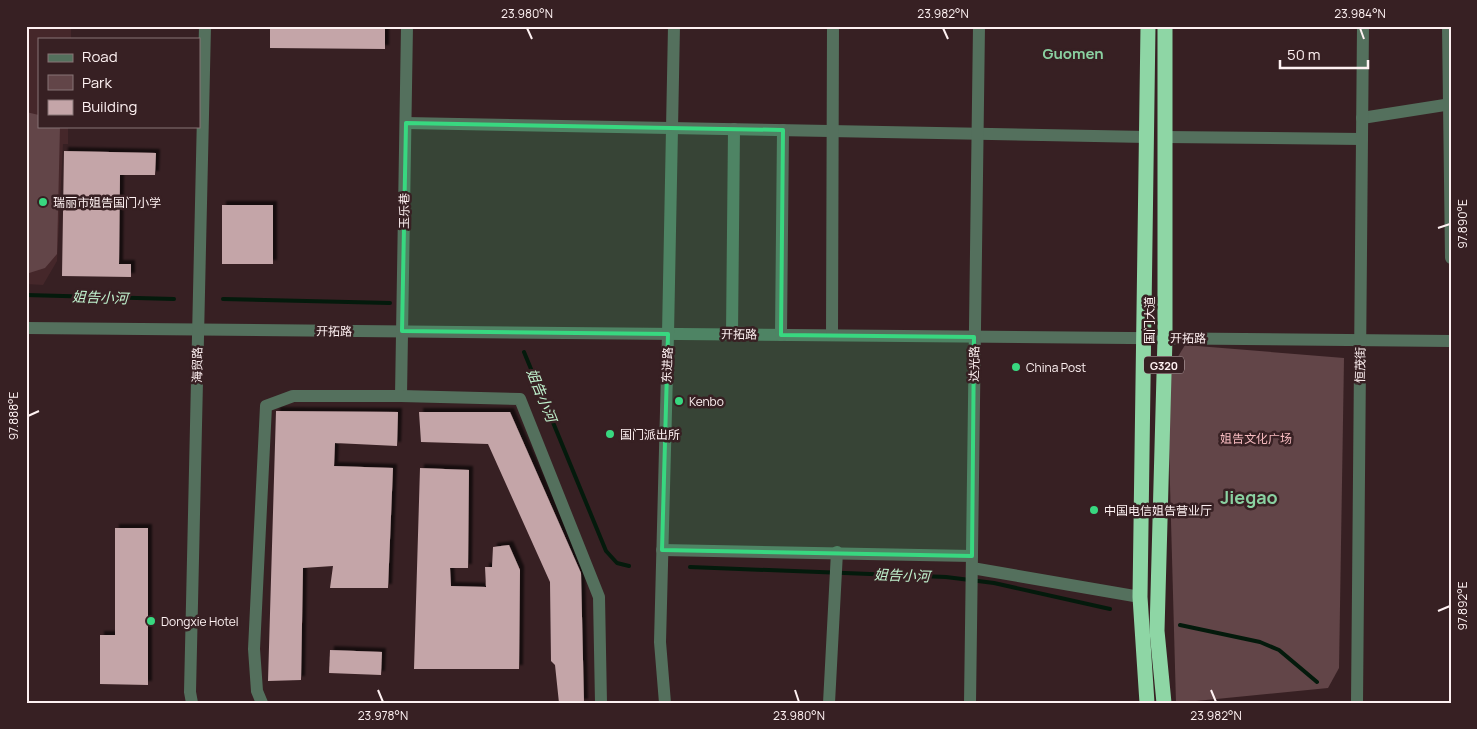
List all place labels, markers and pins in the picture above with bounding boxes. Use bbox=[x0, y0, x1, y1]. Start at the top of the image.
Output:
place label: 瑞丽市姐告国门小学 bbox=[53, 194, 161, 211]
marker: 瑞丽市姐告国门小学 bbox=[37, 196, 49, 208]
place label: China Post bbox=[1026, 359, 1086, 376]
marker: China Post bbox=[1010, 361, 1022, 373]
place label: Kenbo bbox=[689, 393, 724, 410]
marker: Kenbo bbox=[673, 395, 685, 407]
place label: 国门派出所 bbox=[620, 426, 680, 443]
marker: 国门派出所 bbox=[604, 428, 616, 440]
place label: 中国电信姐告营业厅 bbox=[1104, 502, 1212, 519]
marker: 中国电信姐告营业厅 bbox=[1088, 504, 1100, 516]
place label: Dongxie Hotel bbox=[161, 613, 239, 630]
marker: Dongxie Hotel bbox=[145, 615, 157, 627]

